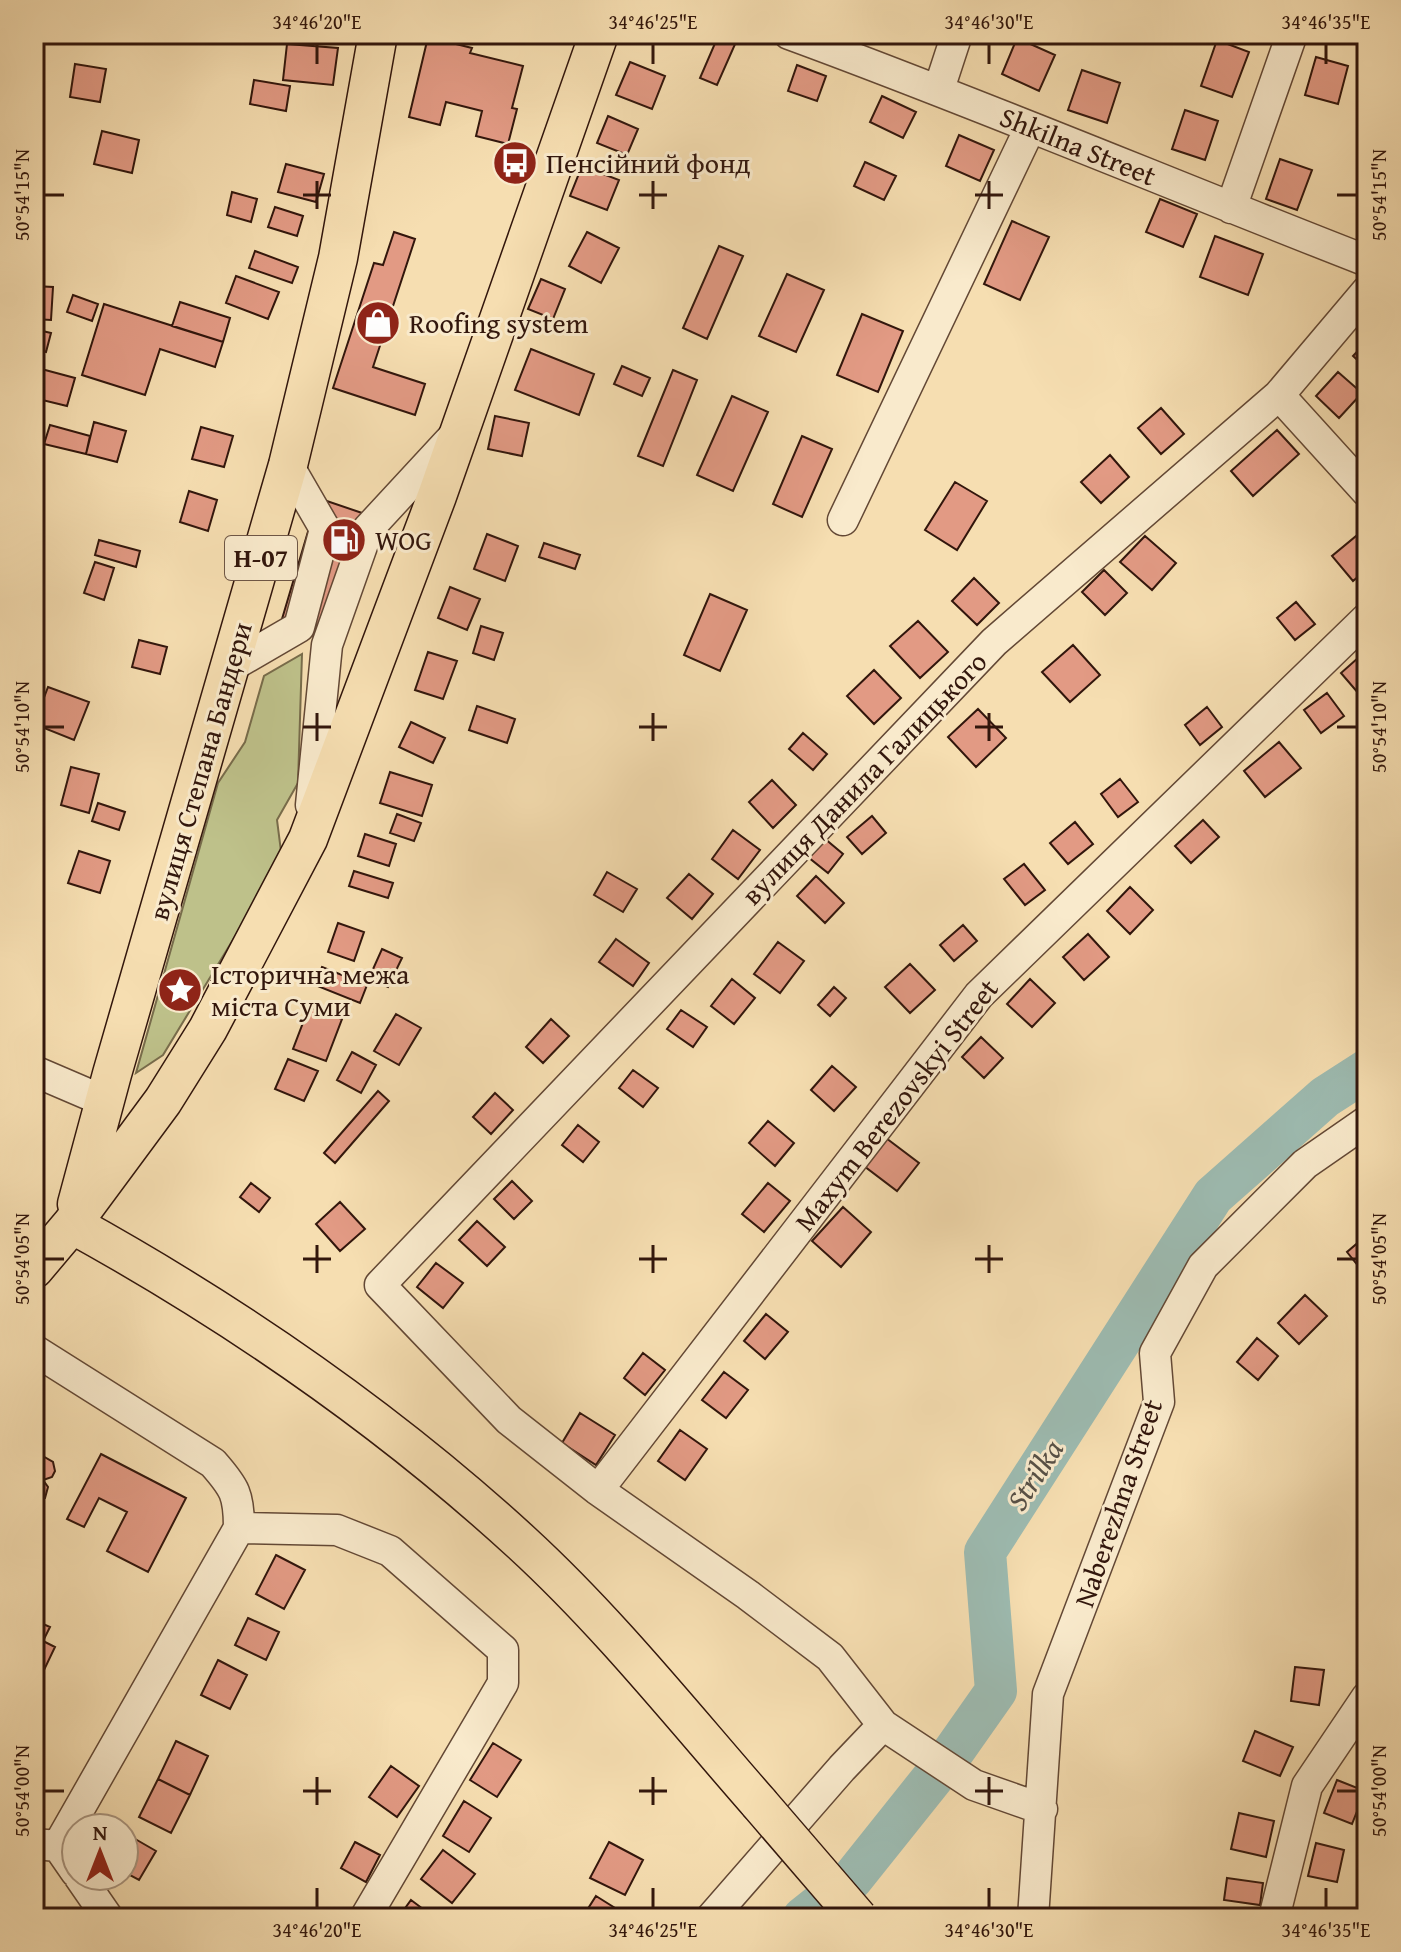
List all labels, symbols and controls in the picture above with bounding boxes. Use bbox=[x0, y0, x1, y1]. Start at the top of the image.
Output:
text: 34°46'20"E bbox=[273, 7, 361, 36]
text: 34°46'25"E bbox=[609, 7, 697, 36]
text: 34°46'30"E bbox=[945, 7, 1033, 36]
text: 34°46'35"E bbox=[1282, 7, 1370, 36]
street label: Shkilna Street bbox=[994, 96, 1163, 196]
bus stop icon: Пенсійний фонд bbox=[491, 139, 539, 187]
place label: Пенсійний фонд bbox=[546, 142, 751, 183]
text: 50°54'15"N bbox=[7, 149, 36, 241]
text: 50°54'15"N bbox=[1364, 149, 1393, 241]
shop icon: Roofing system bbox=[354, 299, 402, 347]
place label: Roofing system bbox=[409, 302, 589, 343]
fuel station icon: WOG bbox=[320, 516, 368, 564]
place label: WOG bbox=[375, 519, 432, 560]
road number: Н-07 bbox=[225, 536, 297, 580]
street label: вулиця Степана Бандери bbox=[137, 617, 262, 925]
street label: вулиця Данила Галицького bbox=[731, 642, 996, 914]
text: 50°54'10"N bbox=[7, 681, 36, 773]
text: 50°54'10"N bbox=[1364, 681, 1393, 773]
place label: Історична межа міста Суми bbox=[211, 953, 410, 1026]
place icon: Історична межа міста Суми bbox=[156, 966, 204, 1014]
street label: Maxym Berezovskyi Street bbox=[784, 970, 1007, 1240]
text: 50°54'05"N bbox=[7, 1213, 36, 1305]
text: 50°54'05"N bbox=[1364, 1213, 1393, 1305]
street label: Naberezhna Street bbox=[1063, 1393, 1172, 1612]
water label: Strilka bbox=[995, 1430, 1074, 1519]
text: 50°54'00"N bbox=[7, 1745, 36, 1837]
text: 50°54'00"N bbox=[1364, 1745, 1393, 1837]
north arrow bbox=[60, 1812, 140, 1892]
text: N bbox=[93, 1816, 108, 1848]
text: 34°46'20"E bbox=[273, 1915, 361, 1944]
text: 34°46'25"E bbox=[609, 1915, 697, 1944]
text: 34°46'30"E bbox=[945, 1915, 1033, 1944]
text: 34°46'35"E bbox=[1282, 1915, 1370, 1944]

